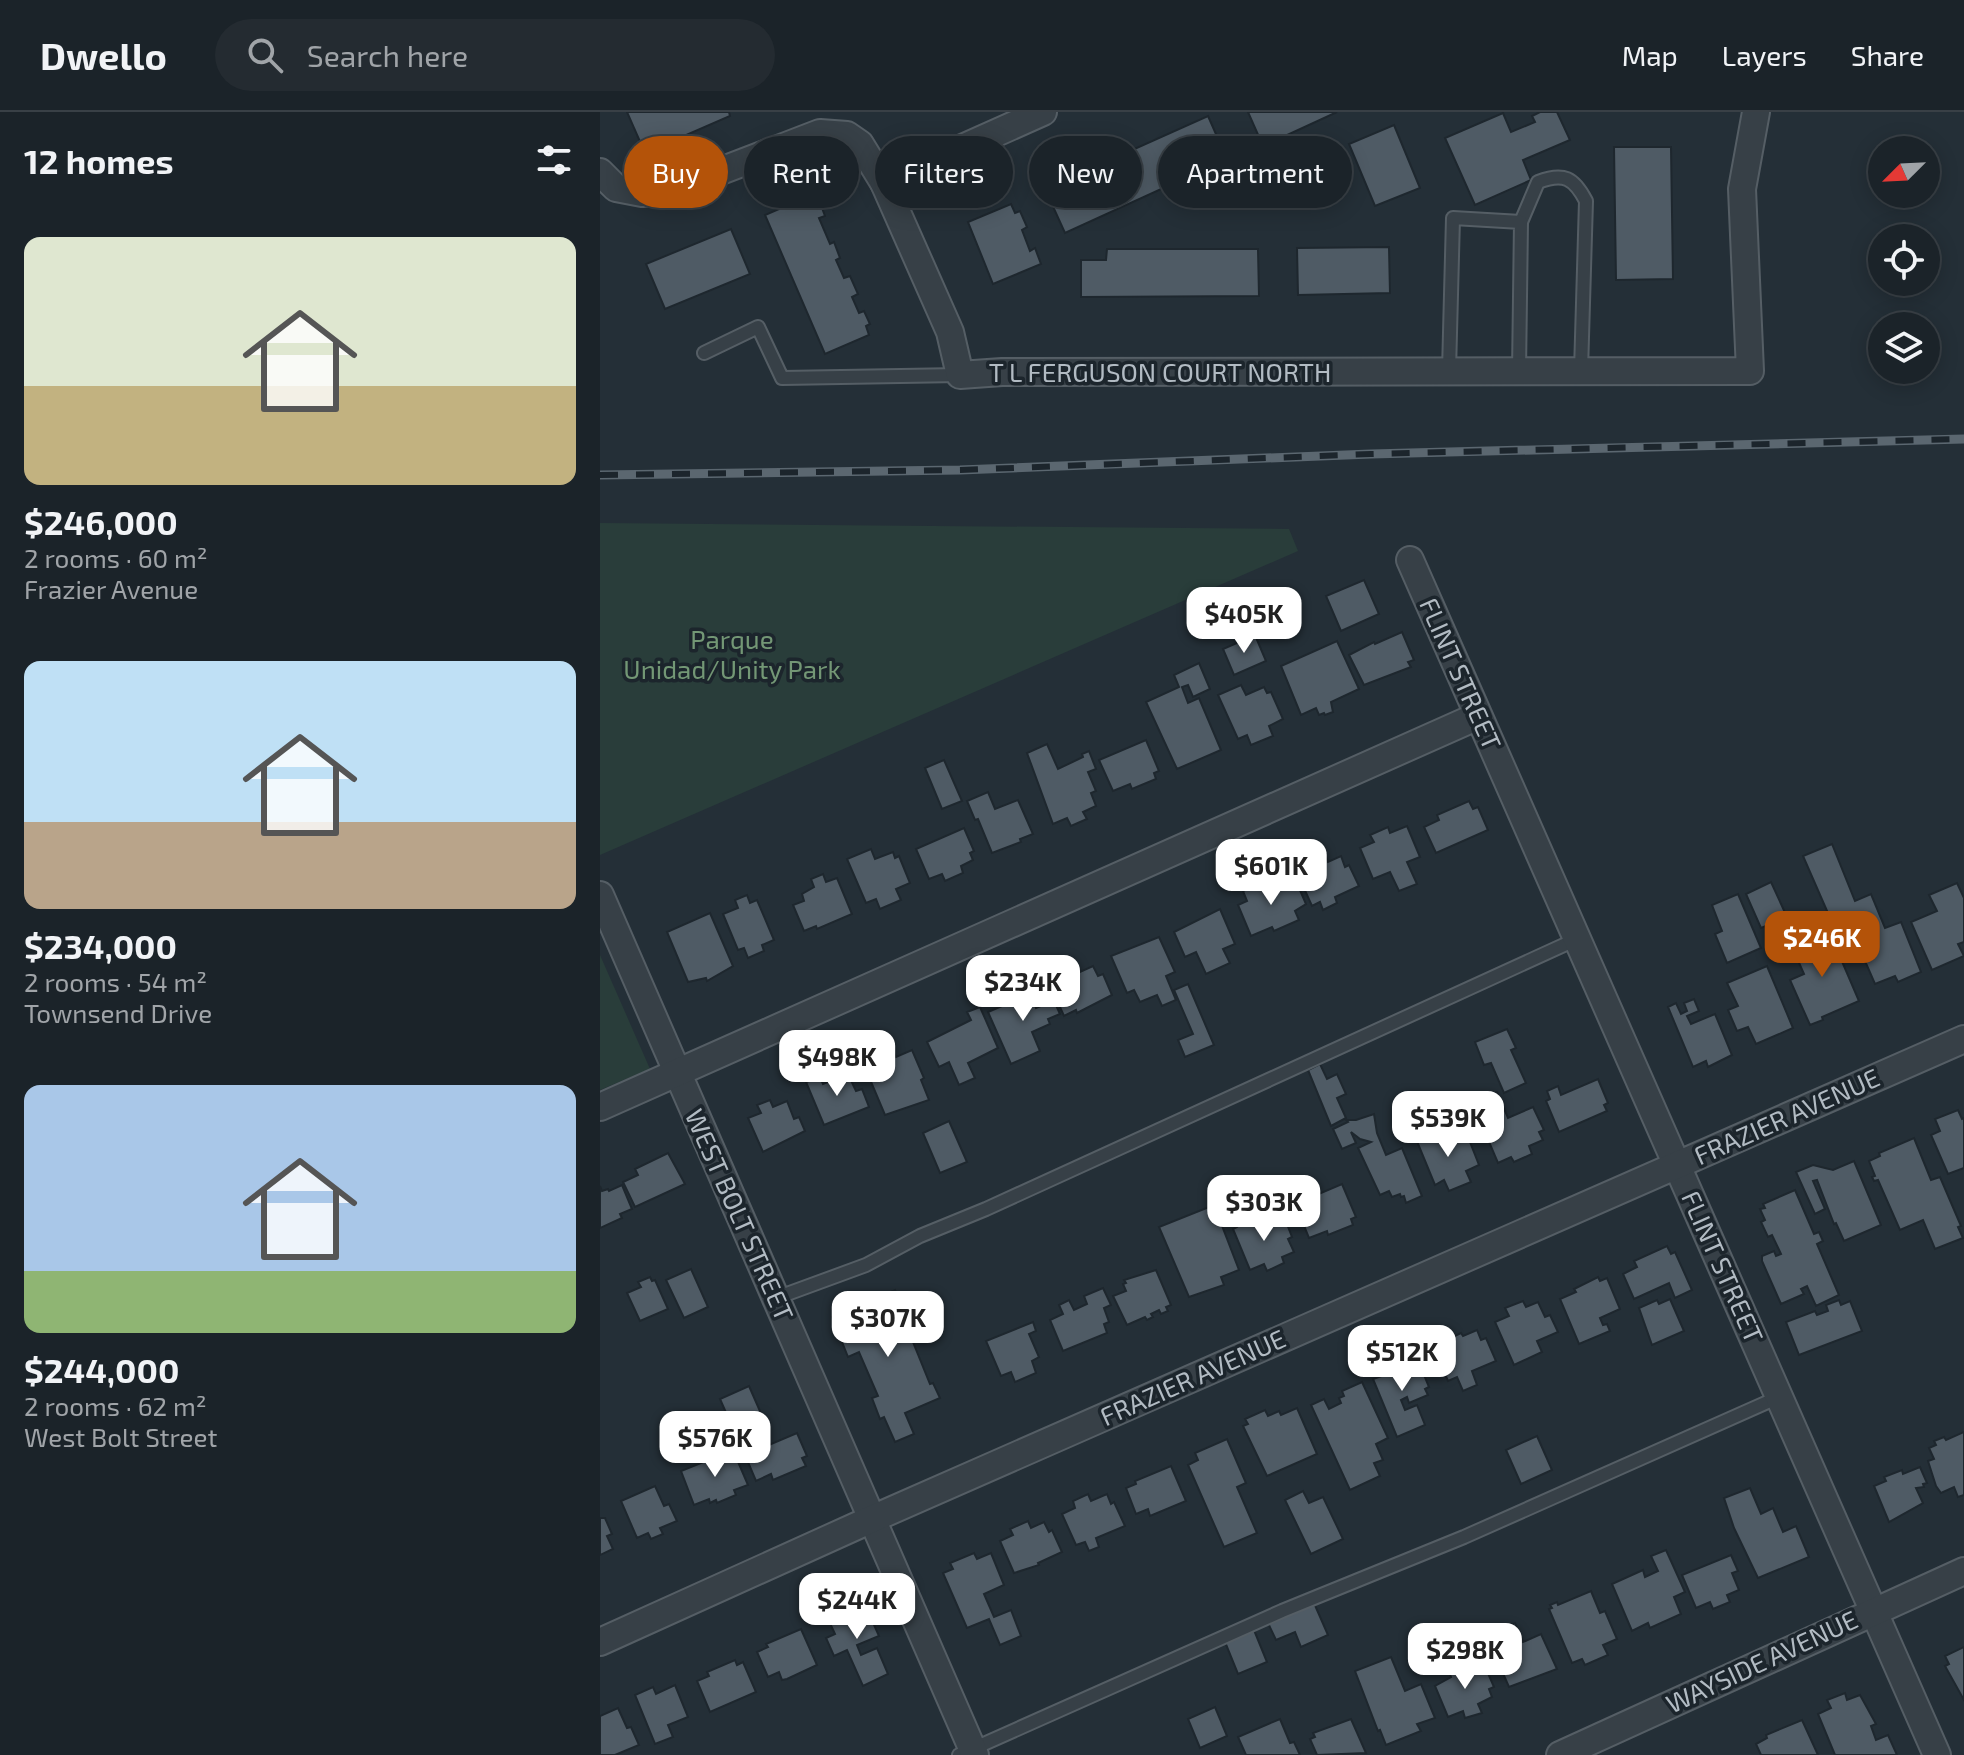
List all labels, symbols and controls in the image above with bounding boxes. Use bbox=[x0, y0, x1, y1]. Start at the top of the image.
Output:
search box bbox=[215, 19, 775, 91]
text: Dwello bbox=[40, 32, 167, 78]
icon: search bbox=[243, 33, 287, 77]
text: Search here bbox=[307, 37, 468, 73]
text: Map bbox=[1622, 38, 1678, 72]
text: Layers bbox=[1722, 38, 1807, 72]
text: Share bbox=[1851, 38, 1924, 72]
chip: Buy bbox=[624, 136, 728, 208]
chip: Rent bbox=[744, 136, 859, 208]
chip: Filters bbox=[875, 136, 1013, 208]
chip: New bbox=[1029, 136, 1142, 208]
chip: Apartment bbox=[1158, 136, 1352, 208]
north arrow bbox=[1868, 136, 1940, 208]
map controls bbox=[1868, 136, 1940, 384]
icon: filters bbox=[532, 138, 576, 182]
text: 12 homes bbox=[24, 140, 173, 181]
button: locate bbox=[1868, 224, 1940, 296]
icon: home bbox=[228, 289, 372, 433]
button: layers bbox=[1868, 312, 1940, 384]
street label: T L FERGUSON COURT NORTH bbox=[989, 356, 1331, 387]
text: $246,000 bbox=[24, 501, 178, 542]
text: 2 rooms · 60 m² bbox=[24, 542, 208, 573]
text: Frazier Avenue bbox=[24, 573, 198, 604]
pin: $405K bbox=[1188, 587, 1300, 655]
street label: FLINT STREET bbox=[1414, 593, 1509, 754]
text: $405K bbox=[1205, 597, 1283, 628]
park label: Parque Unidad/Unity Park bbox=[623, 623, 841, 684]
icon: home bbox=[228, 713, 372, 857]
pin: $601K bbox=[1215, 839, 1327, 907]
text: $601K bbox=[1234, 849, 1308, 880]
pin: $246K bbox=[1766, 911, 1878, 979]
text: $246K bbox=[1783, 921, 1861, 952]
text: $234,000 bbox=[24, 925, 177, 966]
pin: $234K bbox=[967, 955, 1079, 1023]
text: $234K bbox=[984, 965, 1062, 996]
text: 2 rooms · 54 m² bbox=[24, 966, 207, 997]
text: Townsend Drive bbox=[24, 997, 212, 1028]
pin: $498K bbox=[781, 1030, 893, 1098]
text: $498K bbox=[797, 1040, 877, 1071]
street label: FRAZIER AVENUE bbox=[1689, 1061, 1884, 1170]
pin: $539K bbox=[1392, 1091, 1504, 1159]
text: $539K bbox=[1410, 1101, 1486, 1132]
street label: WEST BOLT STREET bbox=[680, 1104, 801, 1325]
icon: home bbox=[228, 1137, 372, 1281]
pin: $303K bbox=[1208, 1175, 1320, 1243]
text: $303K bbox=[1225, 1185, 1303, 1216]
street label: FLINT STREET bbox=[1676, 1186, 1771, 1347]
pin: $307K bbox=[832, 1291, 944, 1359]
text: $307K bbox=[850, 1301, 926, 1332]
street label: FRAZIER AVENUE bbox=[1095, 1322, 1290, 1431]
pin: $512K bbox=[1346, 1325, 1458, 1393]
text: $512K bbox=[1366, 1335, 1438, 1366]
text: $244,000 bbox=[24, 1349, 179, 1390]
text: 2 rooms · 62 m² bbox=[24, 1390, 207, 1421]
pin: $576K bbox=[659, 1411, 771, 1479]
text: West Bolt Street bbox=[24, 1421, 217, 1452]
text: $576K bbox=[678, 1421, 752, 1452]
pin: $244K bbox=[801, 1573, 913, 1641]
text: $244K bbox=[817, 1583, 897, 1614]
street label: WAYSIDE AVENUE bbox=[1661, 1603, 1862, 1719]
pin: $298K bbox=[1409, 1623, 1521, 1691]
text: $298K bbox=[1426, 1633, 1504, 1664]

